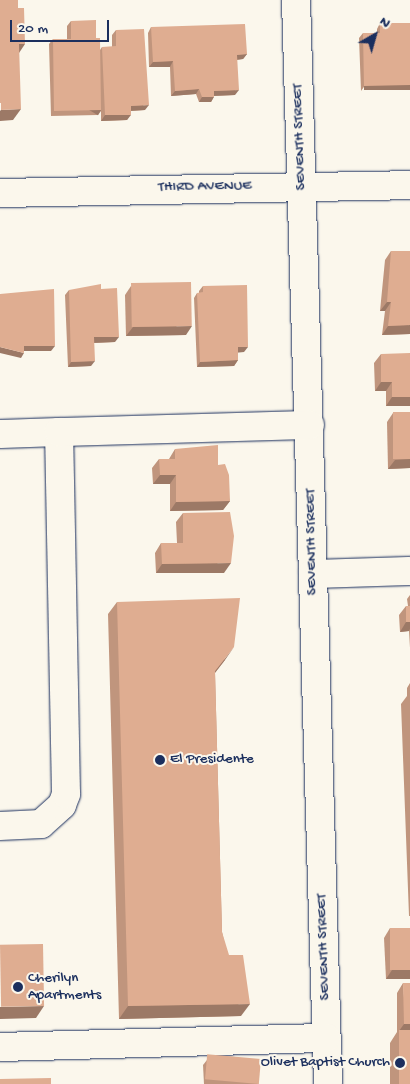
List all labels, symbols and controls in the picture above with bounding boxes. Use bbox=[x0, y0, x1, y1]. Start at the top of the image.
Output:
scale bar bbox=[12, 10, 111, 42]
north arrow bbox=[350, 10, 400, 60]
text: N bbox=[376, 13, 393, 32]
text: 20 m bbox=[18, 20, 48, 38]
street label: SEVENTH STREET bbox=[289, 83, 311, 191]
street label: THIRD AVENUE bbox=[158, 177, 252, 197]
street label: SEVENTH STREET bbox=[302, 488, 322, 596]
place label: El Presidente bbox=[170, 751, 254, 769]
marker: El Presidente bbox=[154, 754, 166, 766]
street label: SEVENTH STREET bbox=[313, 893, 335, 1001]
place label: Cherilyn Apartments bbox=[28, 969, 101, 1004]
marker: Cherilyn Apartments bbox=[12, 981, 24, 993]
place label: Olivet Baptist Church bbox=[261, 1054, 390, 1072]
marker: Olivet Baptist Church bbox=[394, 1057, 406, 1069]

